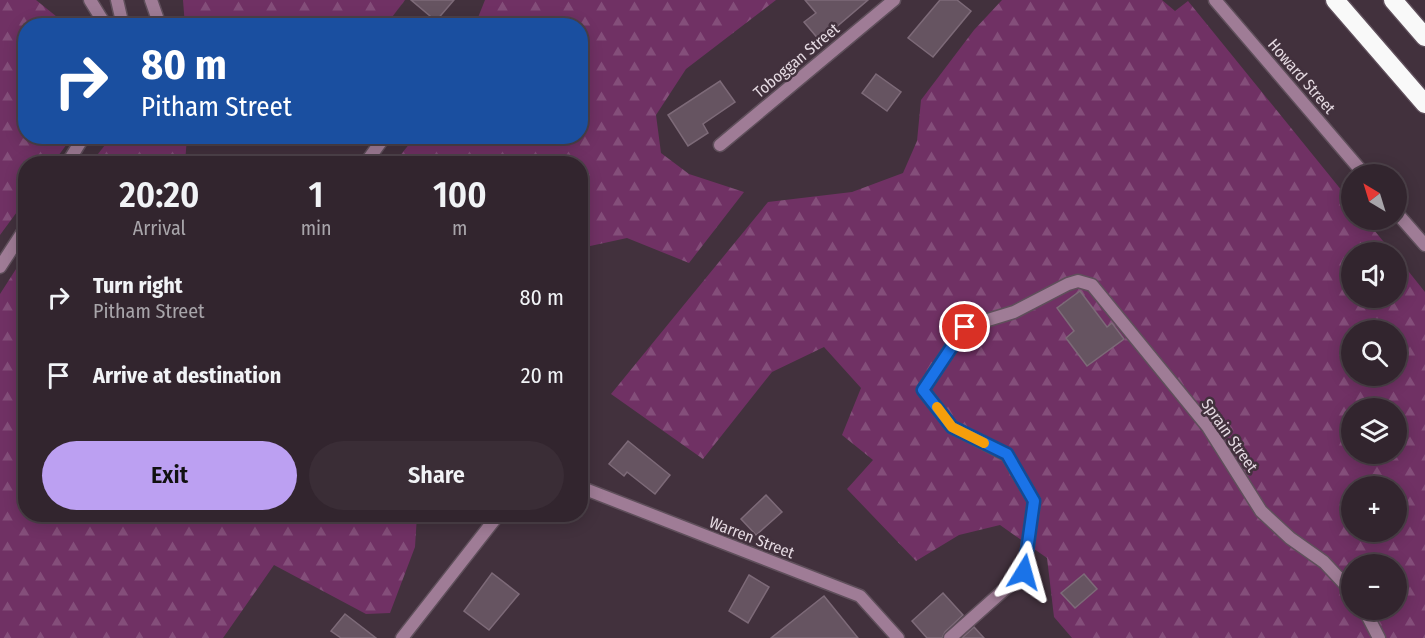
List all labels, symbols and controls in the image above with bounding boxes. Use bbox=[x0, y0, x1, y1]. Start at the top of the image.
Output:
street label: Toboggan Street bbox=[750, 19, 844, 102]
street label: Howard Street bbox=[1264, 35, 1340, 118]
text: 80 m bbox=[141, 40, 227, 90]
icon: right bbox=[42, 42, 120, 120]
text: Pitham Street bbox=[141, 91, 292, 123]
north arrow bbox=[1341, 164, 1407, 230]
map controls bbox=[1341, 164, 1407, 620]
text: 20:20 bbox=[119, 173, 199, 217]
text: 1 bbox=[309, 173, 324, 217]
text: 100 bbox=[433, 173, 487, 217]
text: Arrival bbox=[133, 216, 186, 240]
text: min bbox=[301, 216, 332, 240]
text: m bbox=[452, 216, 467, 240]
button: sound bbox=[1341, 242, 1407, 308]
text: Turn right bbox=[93, 272, 182, 299]
icon: right bbox=[42, 281, 75, 314]
text: 80 m bbox=[519, 284, 564, 311]
text: Pitham Street bbox=[93, 299, 205, 323]
pin bbox=[939, 301, 990, 352]
icon: arrive bbox=[948, 310, 981, 343]
button: search bbox=[1341, 320, 1407, 386]
icon: arrive bbox=[42, 359, 75, 392]
text: Arrive at destination bbox=[93, 362, 281, 389]
text: 20 m bbox=[521, 362, 564, 389]
street label: Sprain Street bbox=[1197, 395, 1262, 476]
button: layers bbox=[1341, 398, 1407, 464]
button: Exit bbox=[42, 441, 297, 510]
button: Share bbox=[309, 441, 564, 510]
button: + bbox=[1341, 476, 1407, 542]
street label: Warren Street bbox=[707, 513, 798, 563]
position arrow bbox=[992, 540, 1056, 604]
button: − bbox=[1341, 554, 1407, 620]

